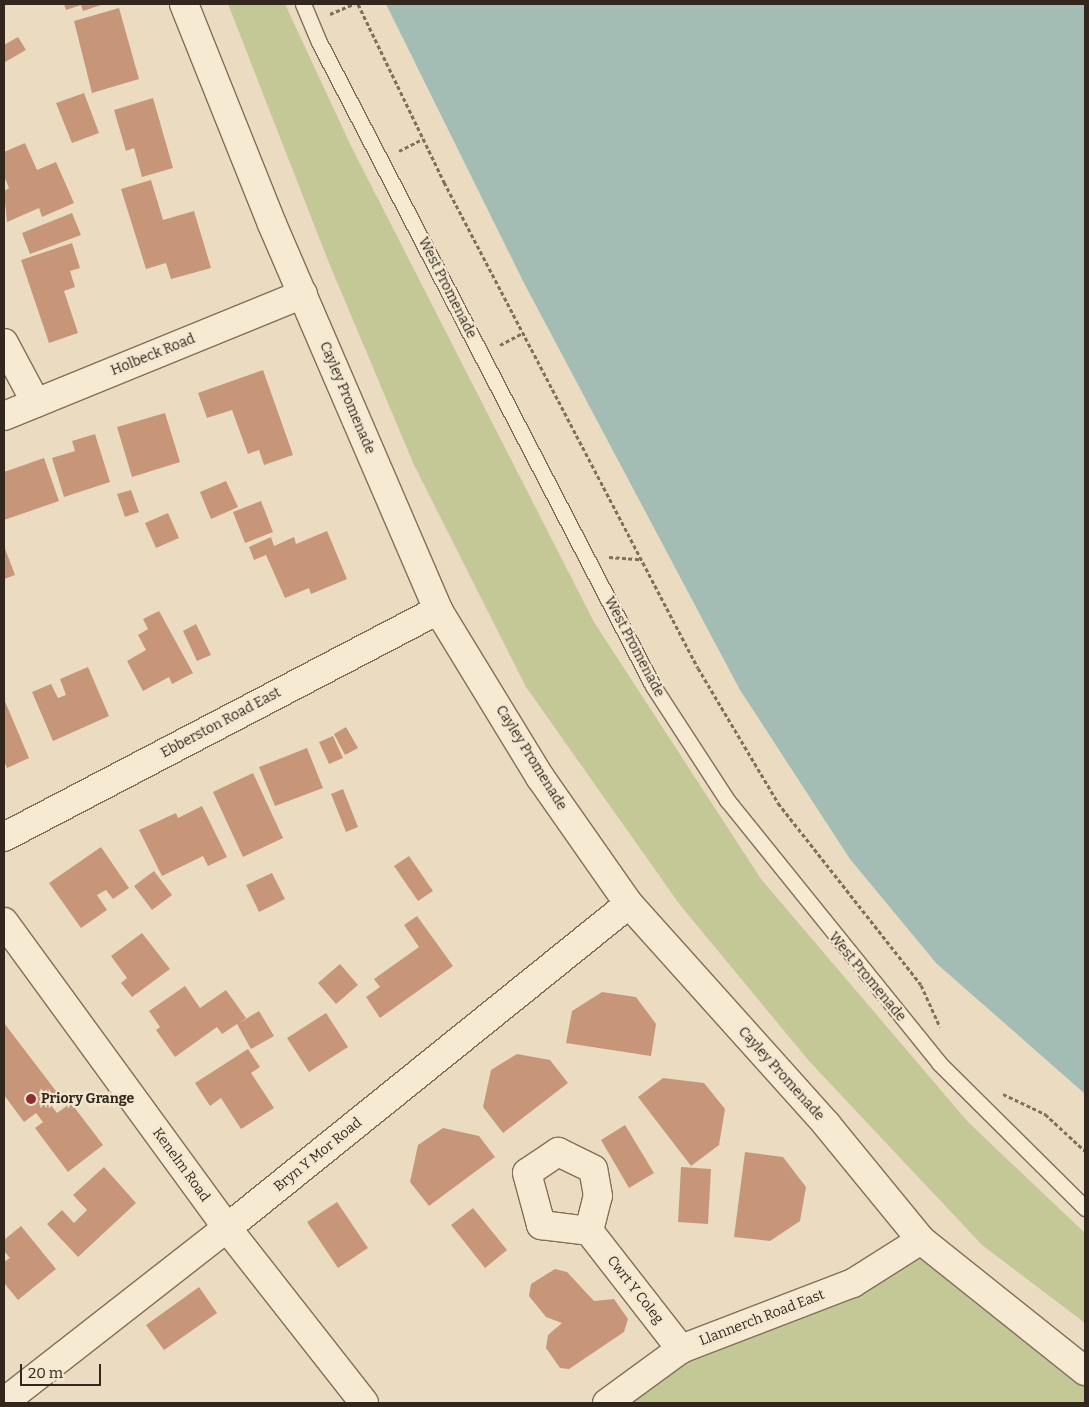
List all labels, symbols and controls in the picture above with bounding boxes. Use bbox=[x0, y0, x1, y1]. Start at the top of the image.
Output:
street label: West Promenade bbox=[414, 235, 480, 341]
street label: Holbeck Road bbox=[108, 330, 198, 380]
street label: Cayley Promenade bbox=[316, 339, 378, 457]
street label: West Promenade bbox=[600, 594, 668, 700]
street label: Ebberston Road East bbox=[158, 684, 284, 762]
street label: Cayley Promenade bbox=[492, 702, 570, 814]
street label: West Promenade bbox=[825, 929, 909, 1025]
street label: Cayley Promenade bbox=[734, 1024, 828, 1124]
place label: Priory Grange bbox=[41, 1091, 134, 1107]
marker: Priory Grange bbox=[25, 1093, 37, 1105]
street label: Bryn Y Mor Road bbox=[271, 1114, 365, 1196]
street label: Kenelm Road bbox=[149, 1125, 213, 1205]
street label: Cwrt Y Coleg bbox=[603, 1253, 667, 1327]
street label: Llannerch Road East bbox=[697, 1286, 827, 1350]
scale bar bbox=[22, 1354, 104, 1386]
text: 20 m bbox=[28, 1364, 63, 1382]

